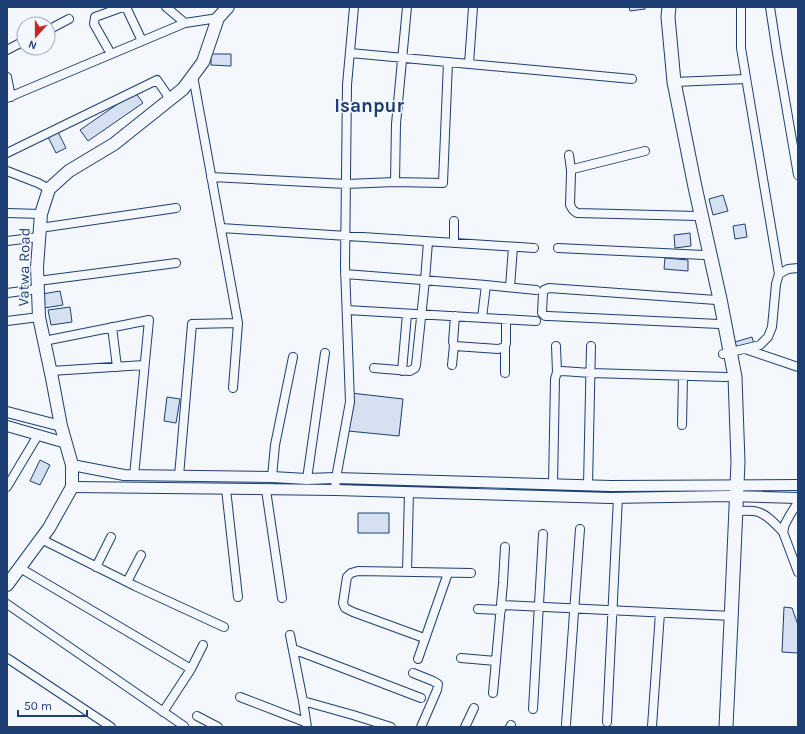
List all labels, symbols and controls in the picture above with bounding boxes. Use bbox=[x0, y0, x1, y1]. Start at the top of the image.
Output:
north arrow bbox=[16, 16, 56, 56]
text: N bbox=[27, 37, 39, 52]
district label: Isanpur bbox=[334, 95, 404, 117]
street label: Vatwa Road bbox=[14, 227, 34, 307]
scale bar bbox=[18, 692, 87, 718]
text: 50 m bbox=[24, 699, 52, 713]

